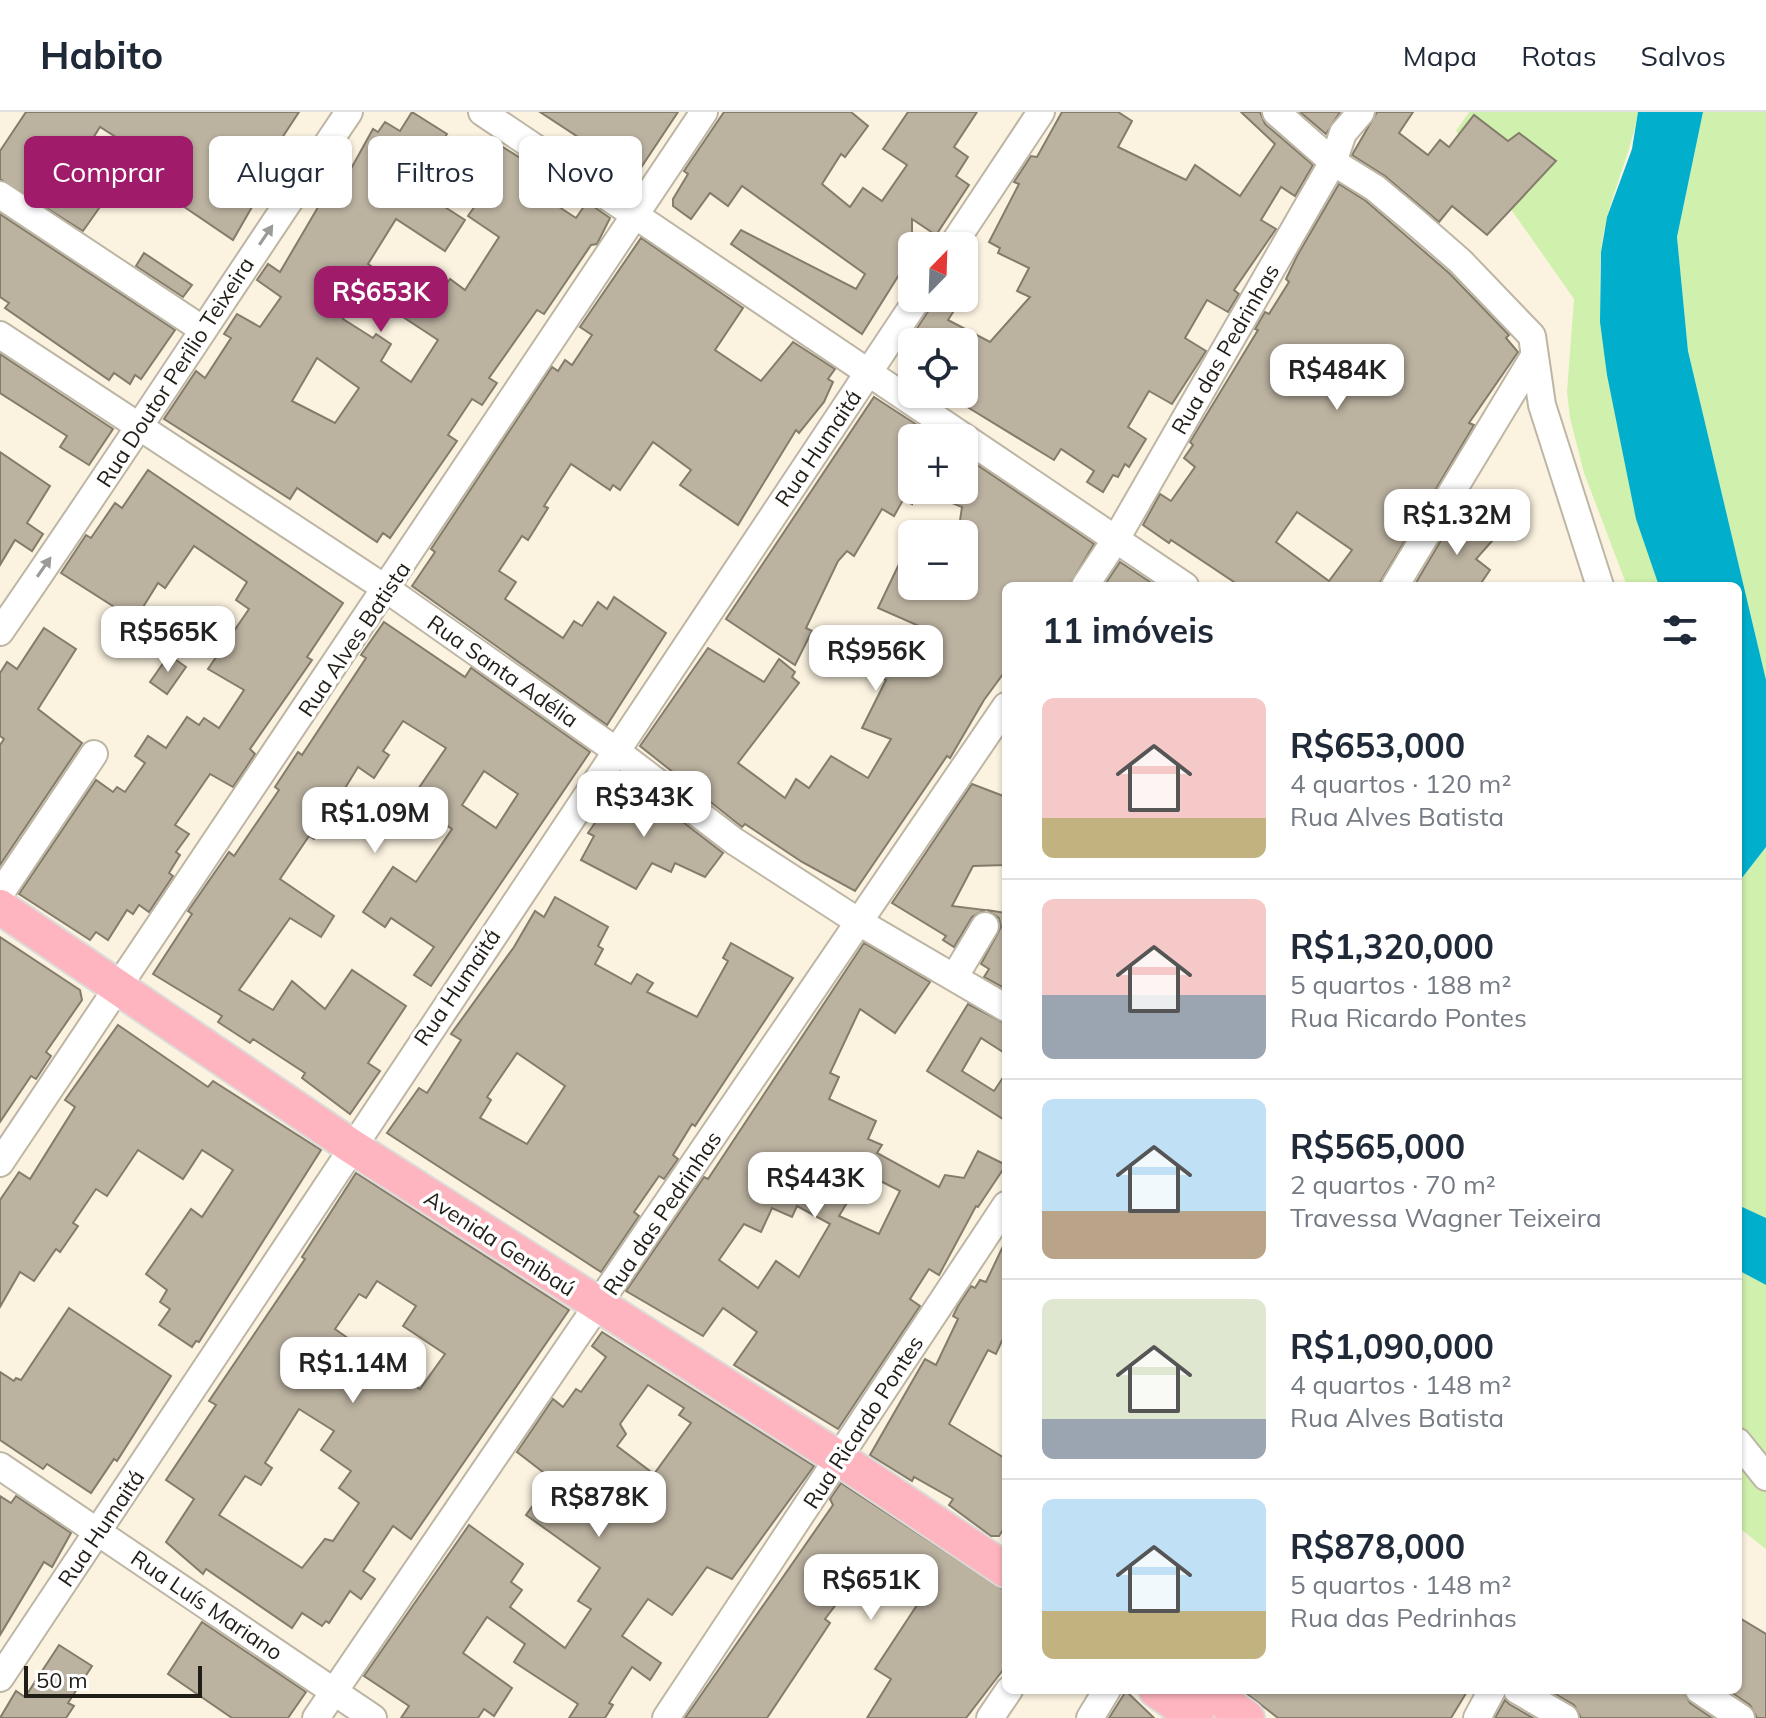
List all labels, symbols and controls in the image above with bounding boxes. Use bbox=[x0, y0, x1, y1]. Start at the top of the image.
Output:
text: Habito bbox=[40, 31, 163, 79]
text: Mapa bbox=[1403, 38, 1477, 73]
text: Rotas bbox=[1521, 38, 1597, 73]
text: Salvos bbox=[1641, 38, 1726, 73]
chip: Comprar bbox=[24, 136, 193, 208]
chip: Alugar bbox=[209, 136, 352, 208]
chip: Filtros bbox=[368, 136, 503, 208]
chip: Novo bbox=[519, 136, 642, 208]
one-way arrow bbox=[258, 224, 273, 245]
north arrow bbox=[898, 232, 978, 312]
map controls bbox=[898, 232, 978, 600]
street label: Rua Doutor Perilio Teixeira bbox=[90, 252, 260, 492]
street label: Rua das Pedrinhas bbox=[1165, 259, 1285, 439]
pin: R$653K bbox=[316, 266, 446, 334]
text: R$653K bbox=[332, 275, 430, 308]
button: locate bbox=[898, 328, 978, 408]
pin: R$484K bbox=[1272, 344, 1402, 412]
text: R$484K bbox=[1288, 353, 1386, 386]
street label: Rua Humaitá bbox=[769, 384, 867, 512]
button: + bbox=[898, 424, 978, 504]
pin: R$1.32M bbox=[1383, 489, 1531, 557]
text: R$1.32M bbox=[1402, 498, 1512, 531]
button: − bbox=[898, 520, 978, 600]
street label: Rua Alves Batista bbox=[292, 556, 416, 722]
one-way arrow bbox=[36, 557, 51, 578]
pin: R$565K bbox=[103, 606, 233, 674]
street label: Rua Santa Adélia bbox=[422, 608, 584, 734]
icon: filters bbox=[1658, 608, 1702, 652]
text: 11 imóveis bbox=[1042, 609, 1214, 652]
text: R$565K bbox=[119, 615, 217, 648]
pin: R$956K bbox=[811, 625, 941, 693]
text: R$956K bbox=[827, 634, 925, 667]
text: R$653,000 bbox=[1290, 724, 1465, 767]
icon: home bbox=[1106, 730, 1202, 826]
text: 4 quartos · 120 m² bbox=[1290, 767, 1511, 800]
pin: R$343K bbox=[579, 771, 709, 839]
text: R$343K bbox=[595, 780, 693, 813]
pin: R$1.09M bbox=[301, 787, 449, 855]
text: R$1.09M bbox=[320, 796, 430, 829]
text: Rua Alves Batista bbox=[1290, 800, 1504, 833]
street label: Rua Humaitá bbox=[408, 923, 506, 1051]
text: R$1,320,000 bbox=[1290, 925, 1494, 968]
icon: home bbox=[1106, 931, 1202, 1027]
text: 5 quartos · 188 m² bbox=[1290, 968, 1511, 1001]
text: Rua Ricardo Pontes bbox=[1290, 1001, 1527, 1034]
text: R$565,000 bbox=[1290, 1125, 1465, 1168]
street label: Rua das Pedrinhas bbox=[597, 1126, 727, 1300]
icon: home bbox=[1106, 1131, 1202, 1227]
pin: R$443K bbox=[750, 1152, 880, 1220]
text: R$443K bbox=[766, 1161, 864, 1194]
text: 2 quartos · 70 m² bbox=[1290, 1168, 1496, 1201]
street label: Avenida Genibaú bbox=[419, 1184, 581, 1302]
text: Travessa Wagner Teixeira bbox=[1290, 1201, 1602, 1234]
text: R$1,090,000 bbox=[1290, 1325, 1494, 1368]
street label: Rua Ricardo Pontes bbox=[797, 1330, 929, 1514]
icon: home bbox=[1106, 1331, 1202, 1427]
pin: R$1.14M bbox=[279, 1337, 427, 1405]
text: R$1.14M bbox=[298, 1346, 408, 1379]
text: 4 quartos · 148 m² bbox=[1290, 1368, 1511, 1401]
text: Rua Alves Batista bbox=[1290, 1401, 1504, 1434]
street label: Rua Humaitá bbox=[52, 1464, 150, 1592]
pin: R$878K bbox=[534, 1471, 664, 1539]
text: R$878K bbox=[550, 1480, 648, 1513]
text: R$878,000 bbox=[1290, 1525, 1465, 1568]
icon: home bbox=[1106, 1531, 1202, 1627]
street label: Rua Luís Mariano bbox=[126, 1544, 288, 1666]
pin: R$651K bbox=[806, 1554, 936, 1622]
text: R$651K bbox=[822, 1563, 920, 1596]
text: 5 quartos · 148 m² bbox=[1290, 1568, 1511, 1601]
text: Rua das Pedrinhas bbox=[1290, 1601, 1517, 1634]
scale bar bbox=[24, 1662, 202, 1698]
text: 50 m bbox=[36, 1666, 87, 1694]

